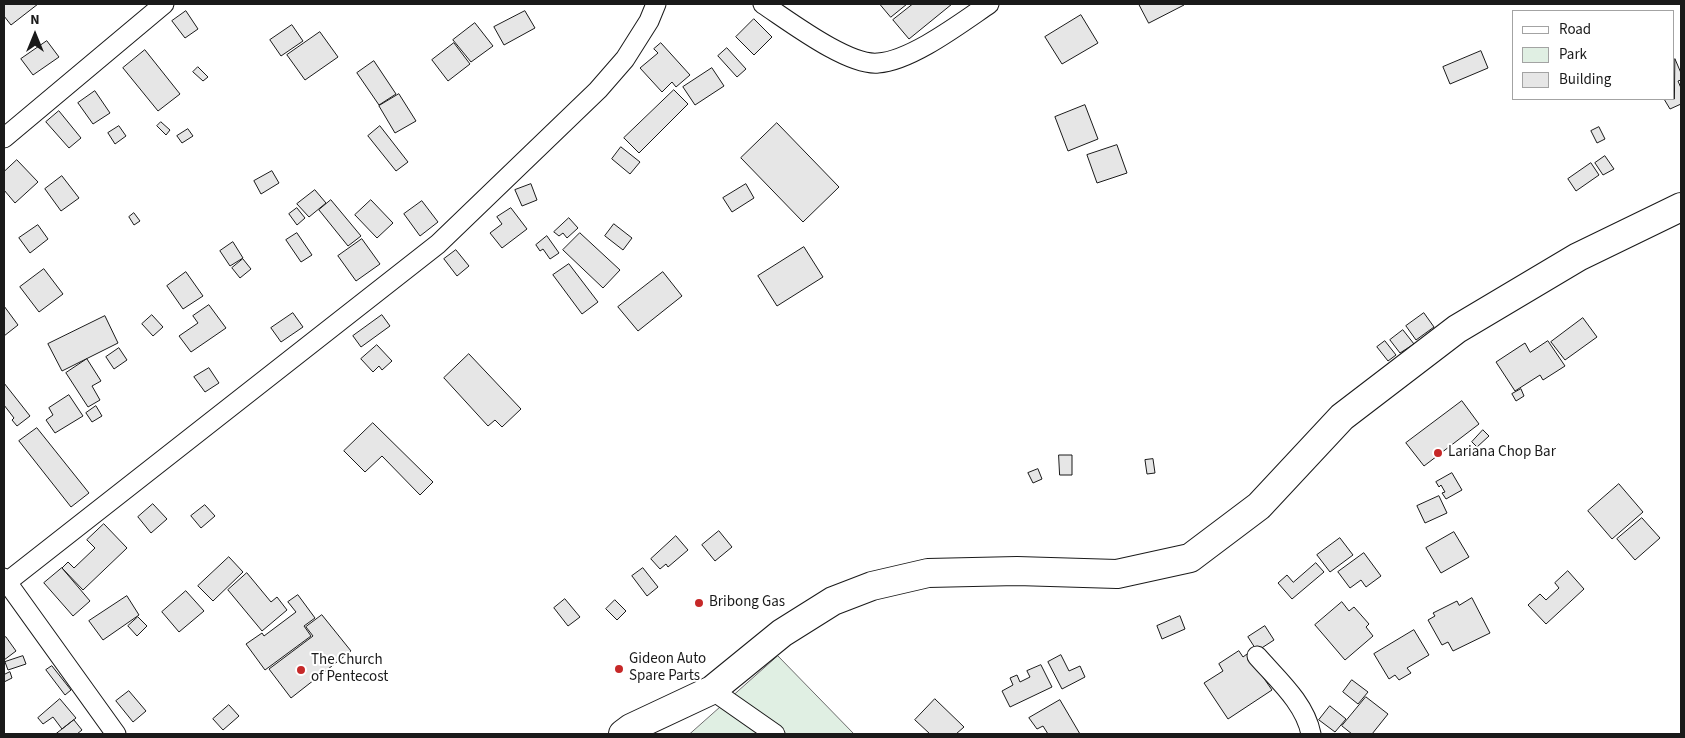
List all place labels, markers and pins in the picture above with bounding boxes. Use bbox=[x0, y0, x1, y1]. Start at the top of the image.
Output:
place label: Lariana Chop Bar bbox=[1448, 444, 1556, 462]
marker: Lariana Chop Bar bbox=[1432, 447, 1444, 459]
place label: Bribong Gas bbox=[709, 594, 785, 612]
marker: Bribong Gas bbox=[693, 597, 705, 609]
place label: Gideon Auto Spare Parts bbox=[629, 651, 706, 686]
place label: The Church of Pentecost bbox=[311, 652, 388, 687]
marker: Gideon Auto Spare Parts bbox=[613, 663, 625, 675]
marker: The Church of Pentecost bbox=[295, 664, 307, 676]

